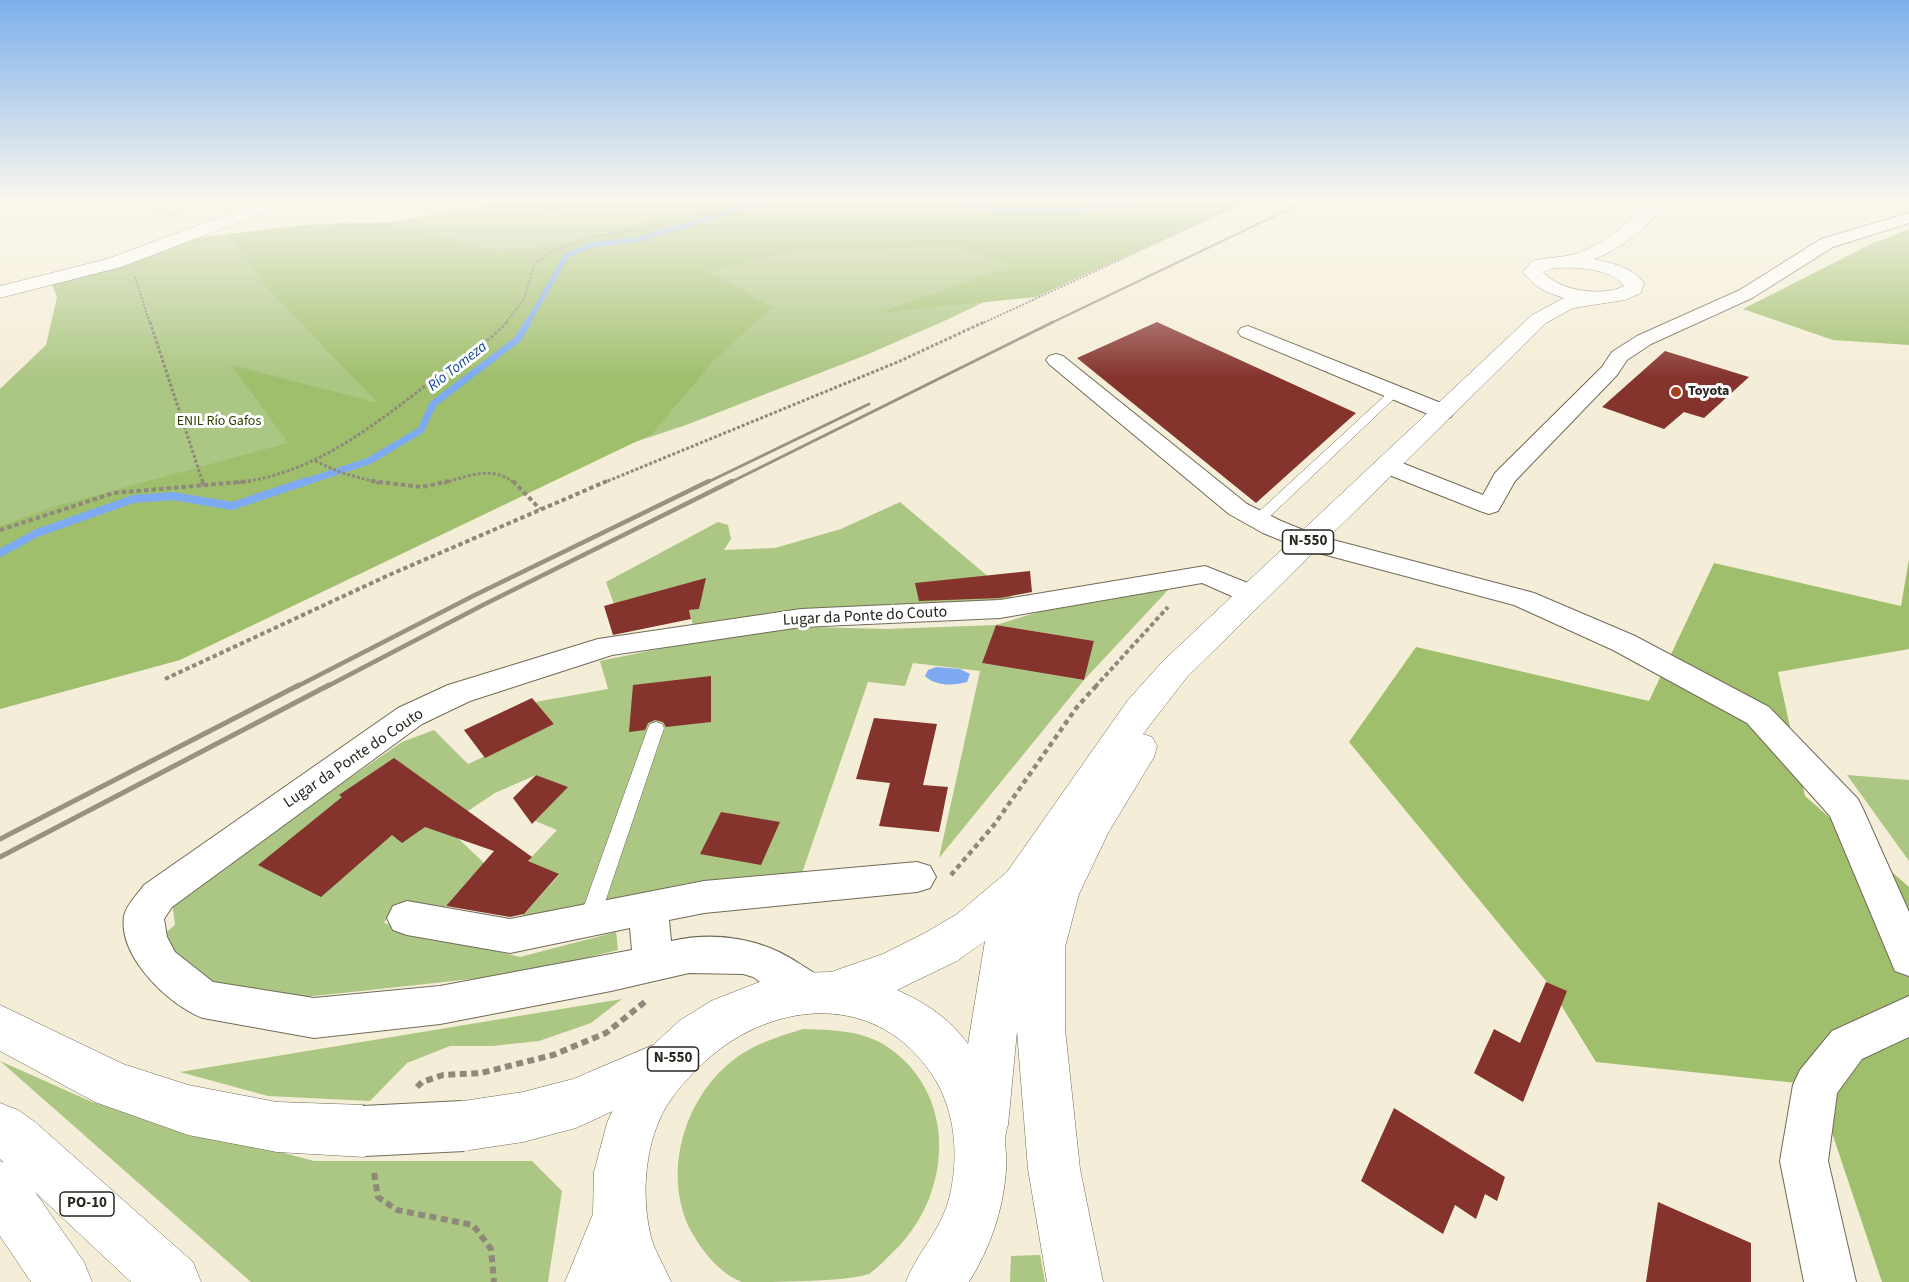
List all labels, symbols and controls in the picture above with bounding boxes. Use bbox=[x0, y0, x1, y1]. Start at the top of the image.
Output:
water label: Río Tomeza bbox=[425, 338, 491, 396]
place label: Toyota bbox=[1688, 384, 1729, 400]
marker: Toyota bbox=[1669, 385, 1683, 399]
park label: ENIL Río Gafos bbox=[177, 414, 261, 430]
road number: N-550 bbox=[1282, 530, 1334, 554]
street label: Lugar da Ponte do Couto bbox=[782, 603, 948, 631]
street label: Lugar da Ponte do Couto bbox=[280, 705, 428, 813]
road number: N-550 bbox=[648, 1047, 698, 1071]
road number: PO-10 bbox=[60, 1192, 114, 1216]

